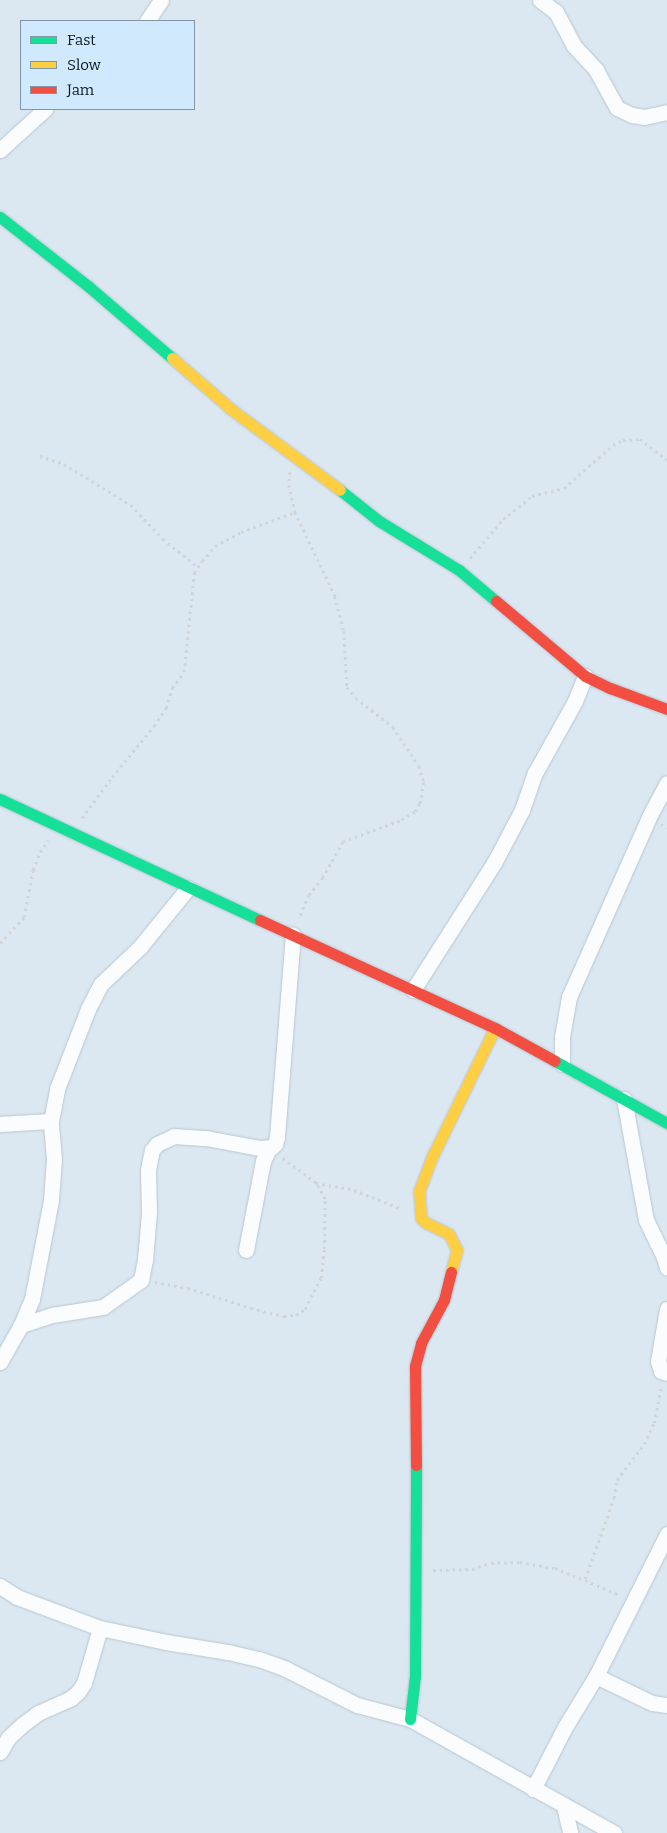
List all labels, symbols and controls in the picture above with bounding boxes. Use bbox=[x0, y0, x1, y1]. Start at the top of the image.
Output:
legend bbox=[20, 20, 195, 110]
text: Fast bbox=[67, 31, 96, 49]
text: Slow bbox=[67, 56, 101, 74]
text: Jam bbox=[67, 81, 94, 99]

